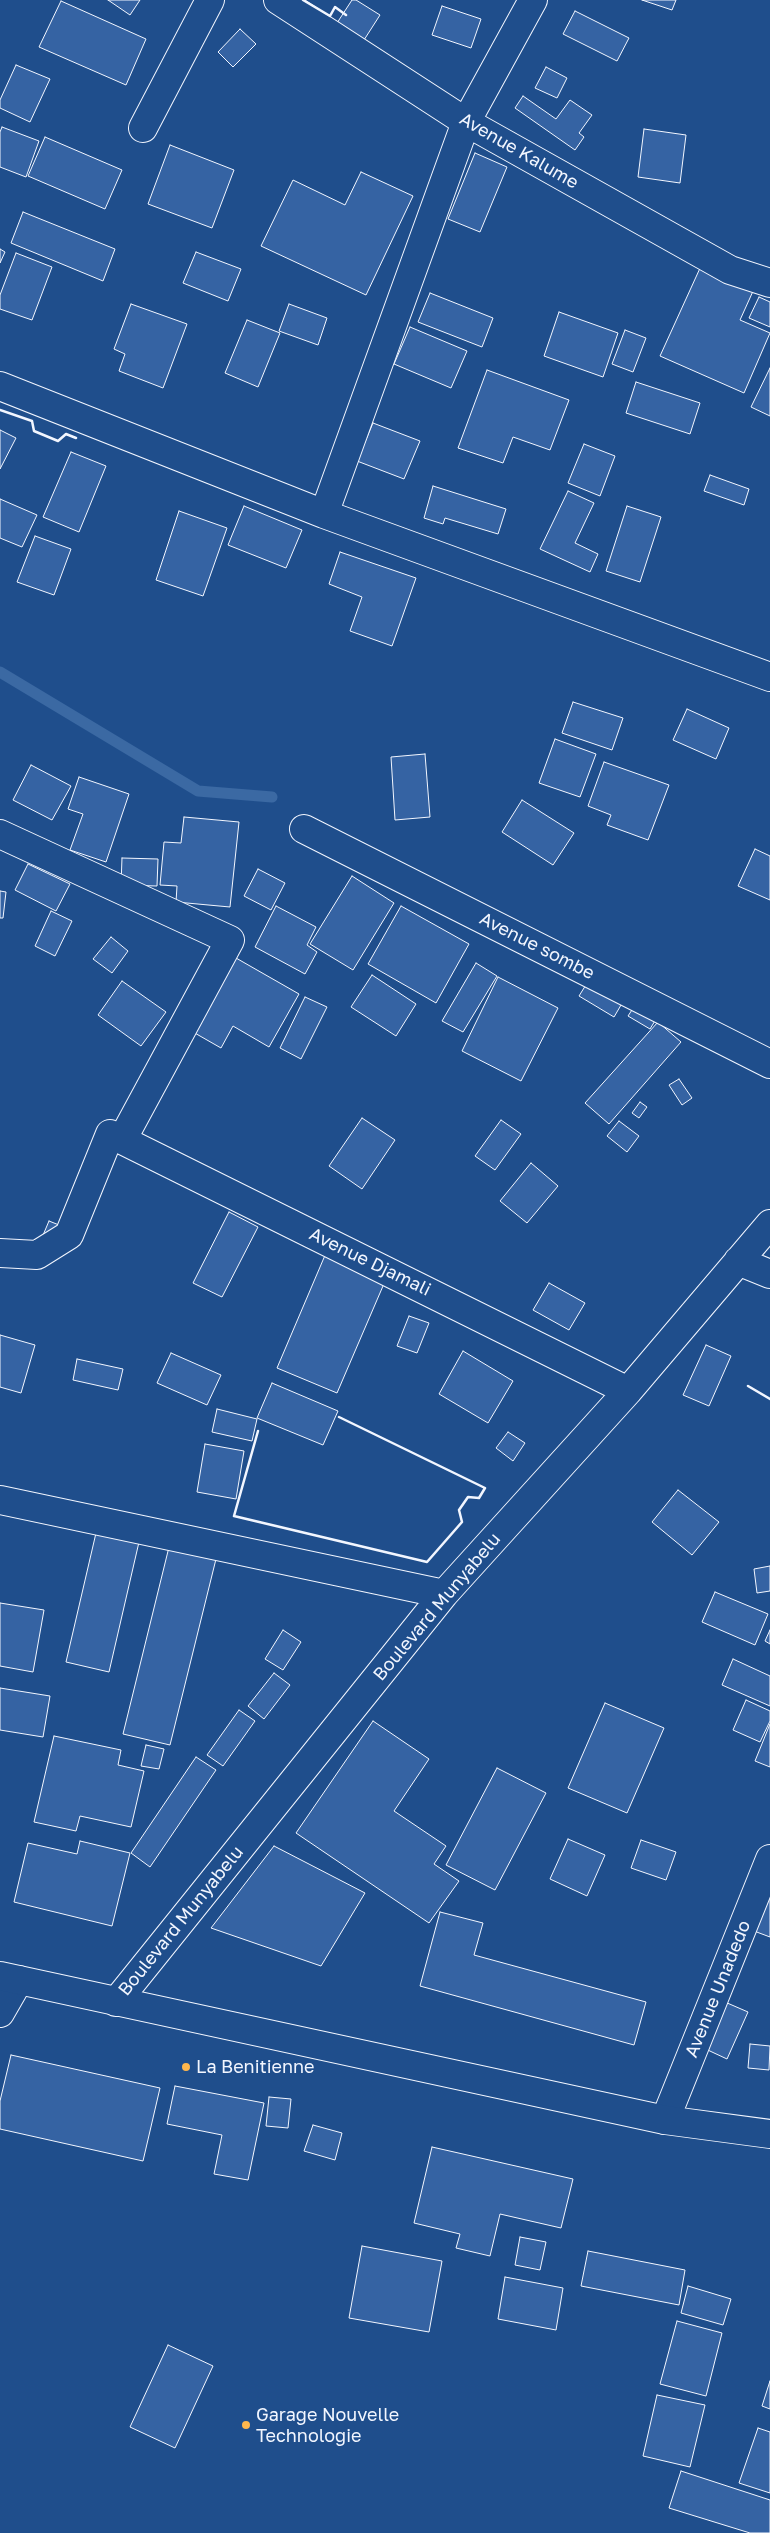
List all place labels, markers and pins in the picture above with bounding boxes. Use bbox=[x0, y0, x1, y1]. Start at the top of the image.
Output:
place label: La Benitienne bbox=[196, 2056, 315, 2078]
marker: La Benitienne bbox=[180, 2061, 192, 2073]
place label: Garage Nouvelle Technologie bbox=[256, 2404, 399, 2446]
marker: Garage Nouvelle Technologie bbox=[240, 2419, 252, 2431]

